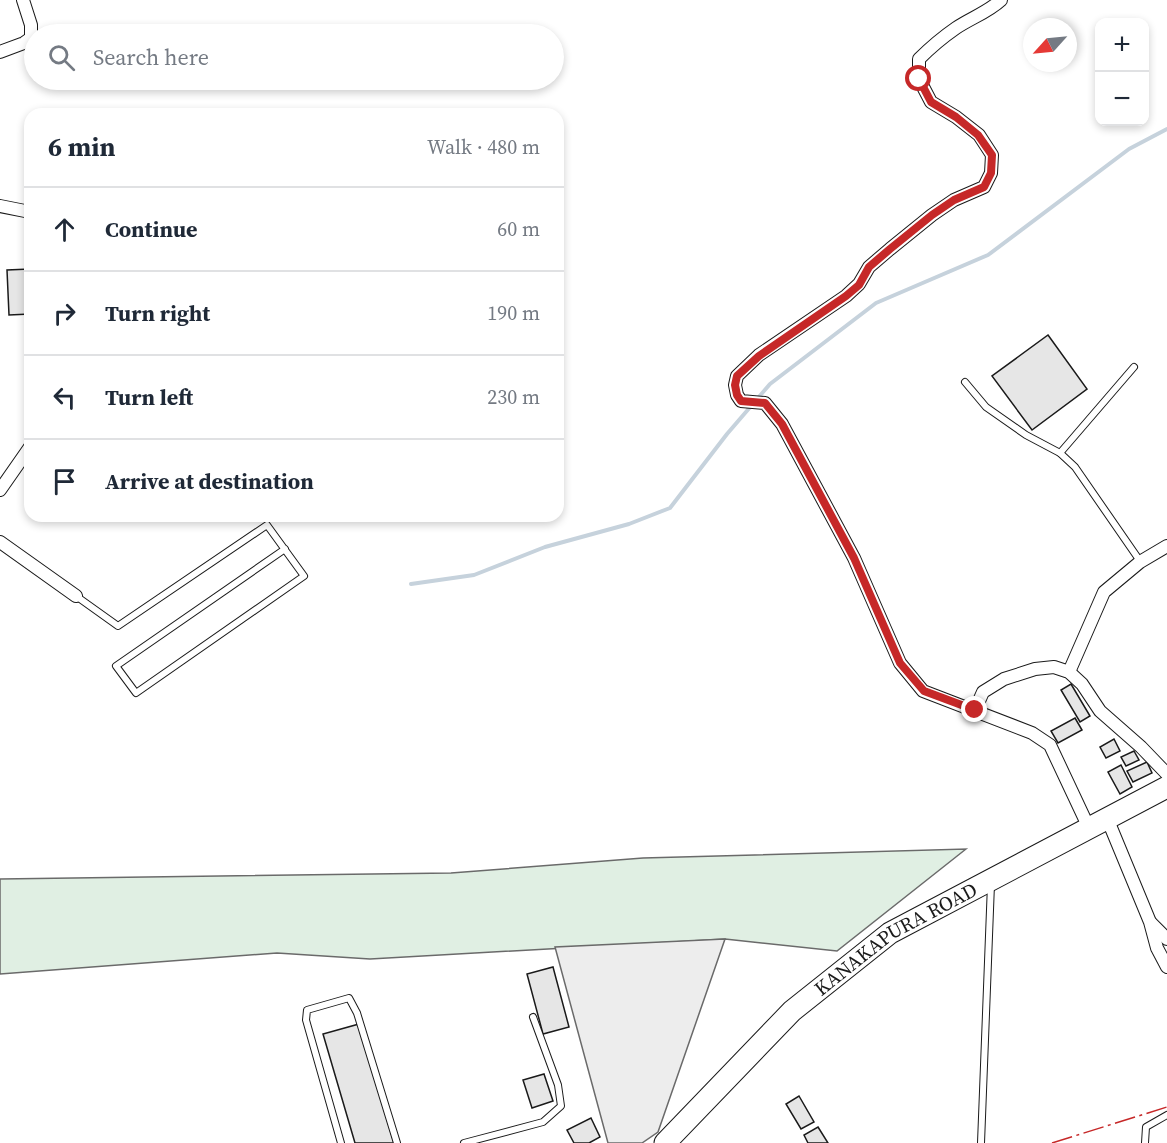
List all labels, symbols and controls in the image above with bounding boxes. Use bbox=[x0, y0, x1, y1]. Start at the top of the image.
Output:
north arrow bbox=[1023, 18, 1077, 72]
map controls bbox=[1095, 18, 1149, 126]
button: + bbox=[1095, 18, 1149, 72]
search box bbox=[24, 24, 564, 90]
icon: search bbox=[45, 41, 78, 74]
text: Search here bbox=[93, 42, 209, 72]
route start bbox=[905, 65, 931, 91]
button: − bbox=[1095, 72, 1149, 126]
text: 6 min bbox=[48, 129, 115, 165]
text: Walk · 480 m bbox=[427, 133, 540, 161]
icon: ahead bbox=[48, 213, 81, 246]
text: Continue bbox=[105, 214, 198, 244]
text: 60 m bbox=[497, 215, 540, 243]
icon: right bbox=[48, 297, 81, 330]
text: Turn right bbox=[105, 298, 210, 328]
text: 190 m bbox=[487, 299, 540, 327]
icon: left bbox=[48, 381, 81, 414]
text: Turn left bbox=[105, 382, 193, 412]
text: 230 m bbox=[487, 383, 540, 411]
icon: arrive bbox=[48, 465, 81, 498]
text: Arrive at destination bbox=[105, 466, 314, 496]
route end bbox=[961, 696, 987, 722]
street label: KANAKAPURA ROAD bbox=[808, 876, 982, 1002]

